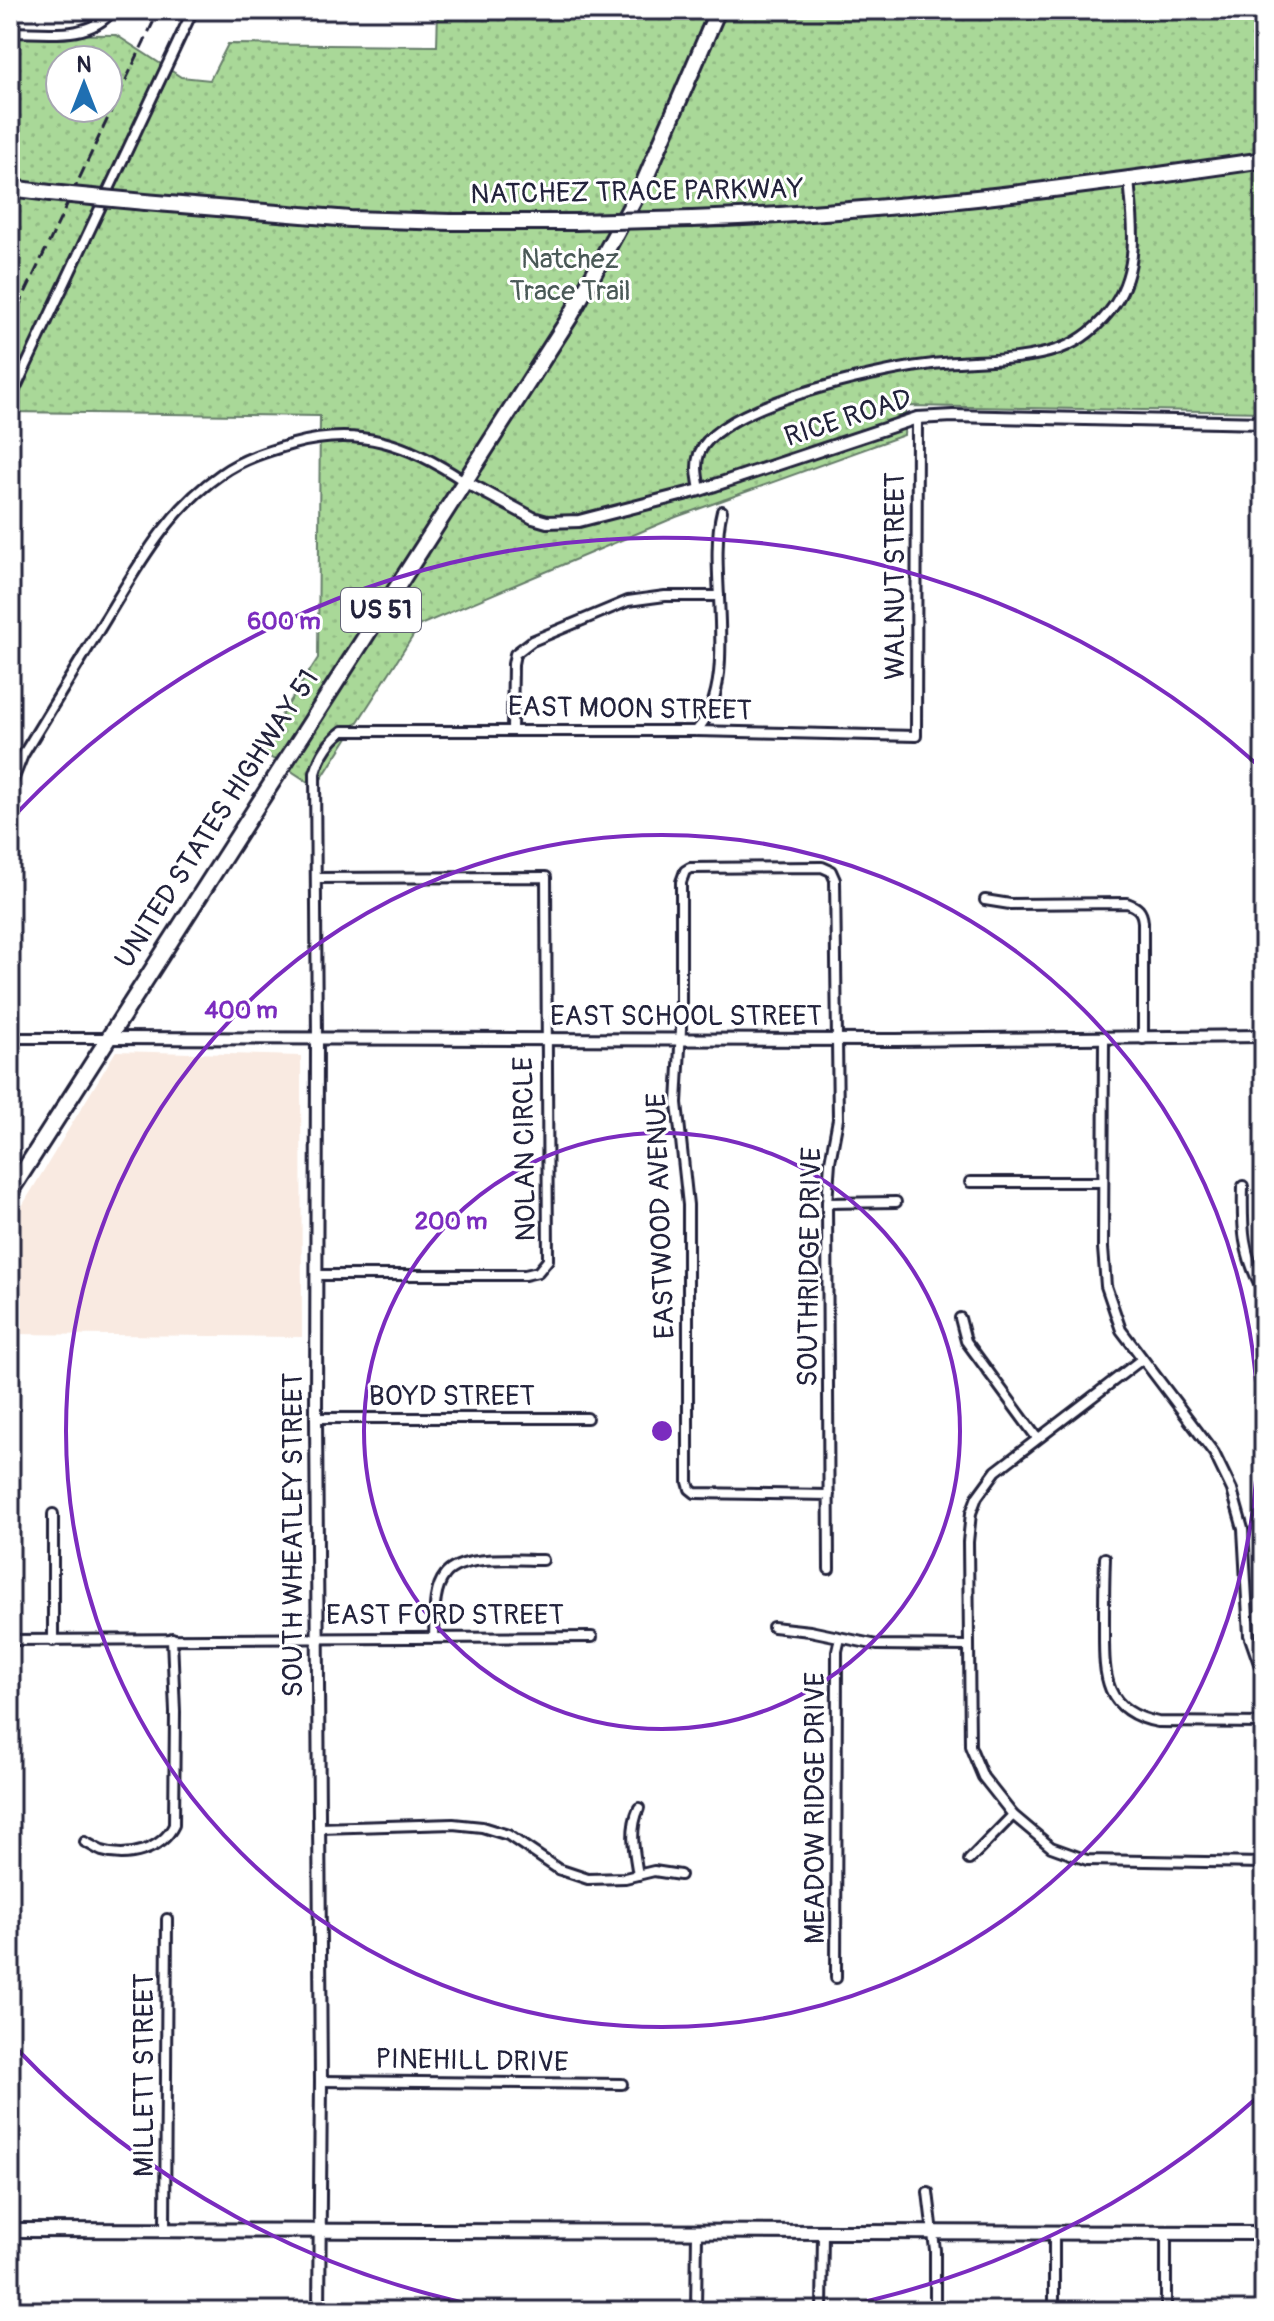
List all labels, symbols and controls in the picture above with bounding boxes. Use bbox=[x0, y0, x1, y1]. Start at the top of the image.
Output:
north arrow bbox=[44, 44, 124, 124]
text: N bbox=[77, 51, 92, 79]
street label: NATCHEZ TRACE PARKWAY bbox=[470, 172, 804, 212]
park label: Natchez Trace Trail bbox=[509, 242, 631, 309]
street label: RICE ROAD bbox=[780, 381, 916, 455]
street label: WALNUT STREET bbox=[878, 472, 913, 680]
road number: US 51 bbox=[341, 588, 421, 632]
text: 600 m bbox=[247, 607, 321, 636]
street label: UNITED STATES HIGHWAY 51 bbox=[107, 663, 327, 975]
street label: EAST MOON STREET bbox=[508, 689, 752, 729]
text: 400 m bbox=[204, 996, 278, 1025]
street label: EAST SCHOOL STREET bbox=[550, 999, 822, 1034]
street label: NOLAN CIRCLE bbox=[506, 1056, 544, 1242]
street label: EASTWOOD AVENUE bbox=[639, 1092, 683, 1340]
street label: SOUTHRIDGE DRIVE bbox=[790, 1147, 830, 1387]
text: 200 m bbox=[415, 1207, 487, 1236]
street label: SOUTH WHEATLEY STREET bbox=[276, 1372, 311, 1698]
street label: BOYD STREET bbox=[369, 1379, 535, 1414]
centre of rings bbox=[648, 1417, 676, 1445]
street label: EAST FORD STREET bbox=[326, 1598, 564, 1633]
street label: MEADOW RIDGE DRIVE bbox=[798, 1672, 833, 1944]
street label: MILLETT STREET bbox=[127, 1973, 162, 2177]
street label: PINEHILL DRIVE bbox=[375, 2042, 569, 2080]

